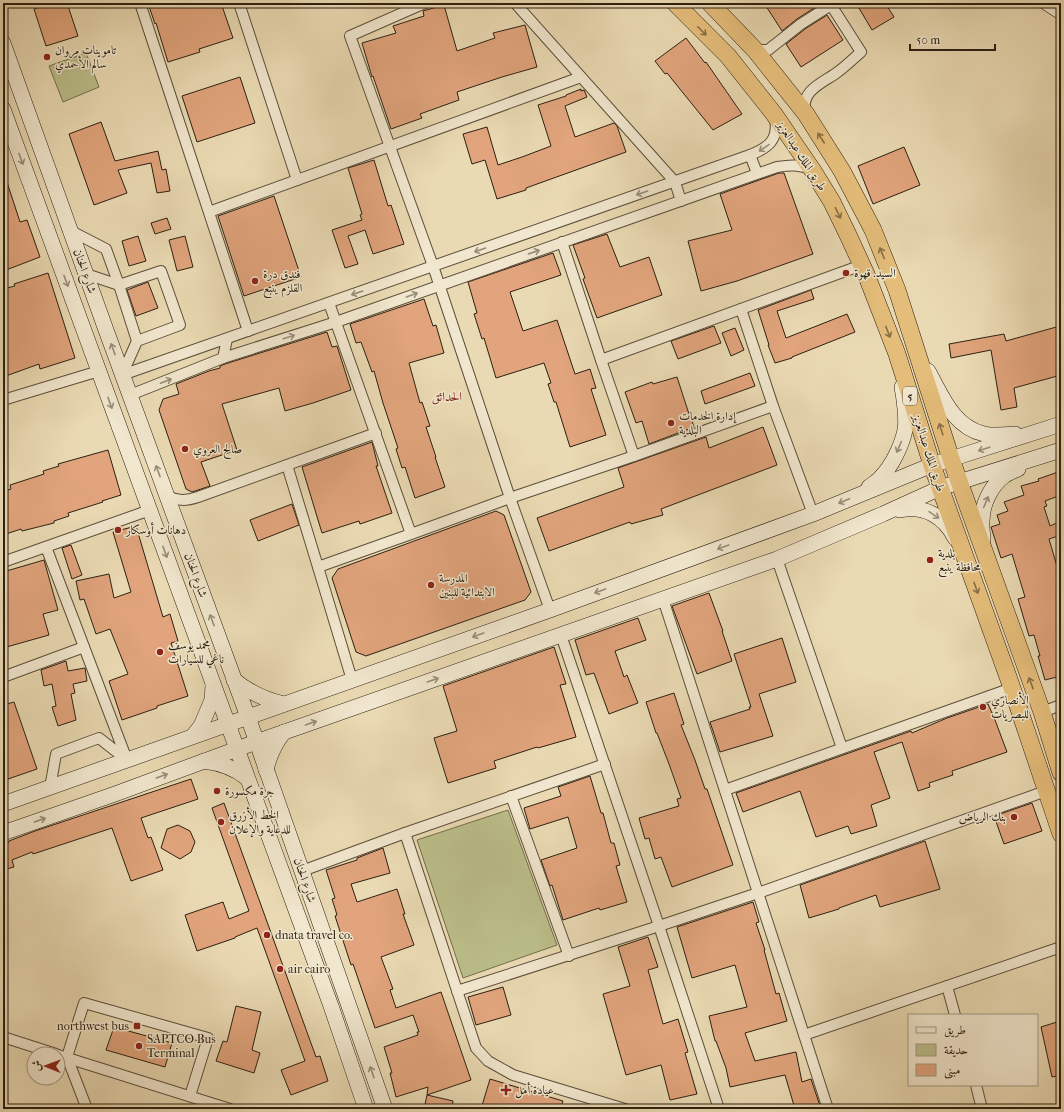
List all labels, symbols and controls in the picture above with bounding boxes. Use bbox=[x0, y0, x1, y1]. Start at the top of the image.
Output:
one-way arrow bbox=[697, 26, 707, 35]
scale bar bbox=[910, 26, 995, 52]
text: 50 m bbox=[916, 33, 940, 47]
place label: تاموينات مروان سالم الأحمدي bbox=[55, 43, 117, 75]
marker: تاموينات مروان سالم الأحمدي bbox=[42, 52, 52, 62]
street label: طريق الملك عبدالعزيز bbox=[772, 117, 830, 194]
one-way arrow bbox=[817, 133, 825, 144]
one-way arrow bbox=[758, 144, 769, 152]
one-way arrow bbox=[18, 153, 25, 166]
one-way arrow bbox=[636, 190, 648, 198]
one-way arrow bbox=[835, 207, 842, 219]
street label: شارع الحنان bbox=[67, 247, 100, 297]
one-way arrow bbox=[473, 247, 486, 254]
one-way arrow bbox=[877, 247, 885, 259]
one-way arrow bbox=[528, 248, 541, 255]
place label: السيد. قهوة bbox=[854, 266, 896, 281]
place label: فندق درة القلزم ينبع bbox=[263, 267, 303, 299]
marker: السيد. قهوة bbox=[841, 268, 851, 278]
one-way arrow bbox=[62, 275, 70, 287]
marker: فندق درة القلزم ينبع bbox=[250, 276, 260, 286]
one-way arrow bbox=[351, 290, 364, 297]
one-way arrow bbox=[405, 291, 418, 298]
one-way arrow bbox=[885, 326, 893, 338]
one-way arrow bbox=[282, 333, 294, 341]
one-way arrow bbox=[109, 343, 116, 356]
one-way arrow bbox=[160, 376, 172, 384]
road number: 5 bbox=[903, 387, 917, 405]
district label: الحدائق bbox=[432, 389, 462, 405]
one-way arrow bbox=[107, 397, 115, 409]
place label: إدارة الخدمات البلدية bbox=[679, 409, 737, 438]
street label: طريق الملك عبدالعزيز bbox=[908, 411, 948, 494]
marker: إدارة الخدمات البلدية bbox=[666, 418, 676, 428]
one-way arrow bbox=[937, 422, 944, 435]
one-way arrow bbox=[894, 441, 902, 453]
place label: صالح العروي bbox=[193, 442, 242, 459]
marker: صالح العروي bbox=[180, 444, 190, 454]
one-way arrow bbox=[977, 446, 990, 453]
one-way arrow bbox=[153, 466, 161, 478]
one-way arrow bbox=[982, 497, 990, 509]
one-way arrow bbox=[839, 498, 851, 505]
one-way arrow bbox=[928, 511, 939, 519]
place label: دهانات أوسكار bbox=[125, 522, 186, 538]
marker: دهانات أوسكار bbox=[113, 525, 123, 535]
one-way arrow bbox=[717, 543, 729, 551]
one-way arrow bbox=[161, 545, 169, 557]
place label: بلدية محافظة ينبع bbox=[938, 546, 982, 578]
street label: شارع الحنان bbox=[178, 551, 211, 601]
marker: بلدية محافظة ينبع bbox=[925, 555, 935, 565]
place label: المدرسة الابتدائية للبنين bbox=[439, 571, 495, 599]
marker: المدرسة الابتدائية للبنين bbox=[426, 580, 436, 590]
one-way arrow bbox=[973, 581, 981, 593]
one-way arrow bbox=[595, 588, 607, 596]
one-way arrow bbox=[208, 613, 215, 626]
one-way arrow bbox=[472, 632, 485, 639]
place label: محمد يوسف ناغي للسيارات bbox=[168, 638, 224, 669]
marker: محمد يوسف ناغي للسيارات bbox=[155, 647, 165, 657]
one-way arrow bbox=[427, 675, 439, 683]
one-way arrow bbox=[1027, 678, 1035, 690]
place label: الأنصاري للبصريات bbox=[991, 691, 1029, 722]
marker: الأنصاري للبصريات bbox=[978, 702, 988, 712]
one-way arrow bbox=[304, 718, 316, 726]
one-way arrow bbox=[156, 772, 168, 780]
place label: جرة مكسورة bbox=[225, 784, 274, 799]
marker: جرة مكسورة bbox=[212, 786, 222, 796]
place label: الخط الأزرق للدعاية والإعلان bbox=[229, 806, 291, 838]
place label: بنك الرياض bbox=[959, 810, 1006, 825]
marker: بنك الرياض bbox=[1009, 812, 1019, 822]
one-way arrow bbox=[33, 816, 46, 823]
marker: الخط الأزرق للدعاية والإعلان bbox=[216, 817, 226, 827]
street label: شارع الحنان bbox=[287, 856, 319, 906]
place label: dnata travel co. bbox=[275, 928, 352, 942]
marker: dnata travel co. bbox=[262, 930, 272, 940]
place label: air cairo bbox=[288, 962, 330, 976]
marker: air cairo bbox=[275, 964, 285, 974]
legend bbox=[908, 1014, 1038, 1086]
place label: northwest bus bbox=[57, 1019, 130, 1033]
marker: northwest bus bbox=[132, 1021, 142, 1031]
text: طريق bbox=[944, 1023, 966, 1038]
place label: SAPTCO Bus Terminal bbox=[147, 1032, 216, 1060]
marker: SAPTCO Bus Terminal bbox=[134, 1041, 144, 1051]
text: حديقة bbox=[944, 1043, 968, 1058]
north arrow bbox=[26, 1046, 66, 1086]
text: ش bbox=[30, 1060, 43, 1071]
text: مبنى bbox=[944, 1063, 960, 1079]
one-way arrow bbox=[368, 1067, 376, 1079]
place label: عيادة أمل bbox=[515, 1082, 554, 1099]
marker: عيادة أمل bbox=[500, 1084, 512, 1096]

